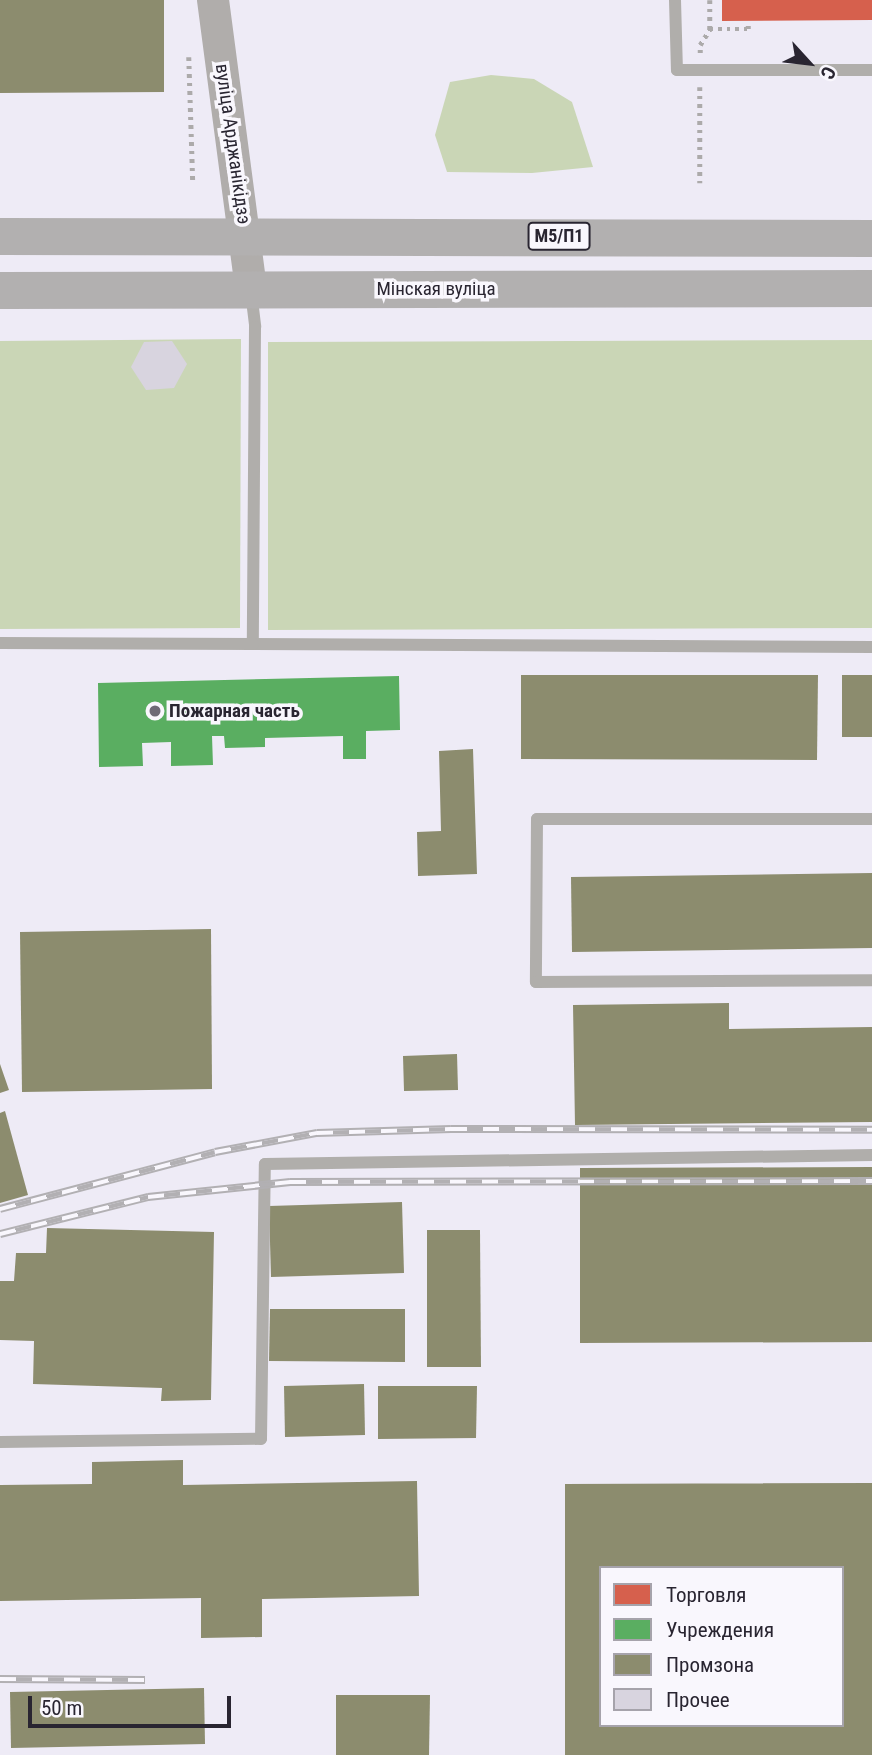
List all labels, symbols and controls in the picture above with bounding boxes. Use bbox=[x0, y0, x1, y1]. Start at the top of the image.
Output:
north arrow bbox=[774, 28, 844, 98]
street label: вуліца Арджанікідзэ bbox=[210, 62, 256, 226]
text: С bbox=[815, 63, 841, 83]
road number: М5/П1 bbox=[528, 222, 590, 250]
street label: Мінская вуліца bbox=[376, 278, 496, 300]
place label: Пожарная часть bbox=[169, 700, 300, 722]
marker: Пожарная часть bbox=[147, 703, 163, 719]
legend bbox=[599, 1566, 844, 1727]
text: Торговля bbox=[666, 1583, 746, 1607]
text: Учреждения bbox=[666, 1618, 774, 1642]
text: Промзона bbox=[666, 1653, 754, 1677]
scale bar bbox=[32, 1682, 234, 1726]
text: Прочее bbox=[666, 1688, 730, 1712]
text: 50 m bbox=[41, 1696, 82, 1720]

